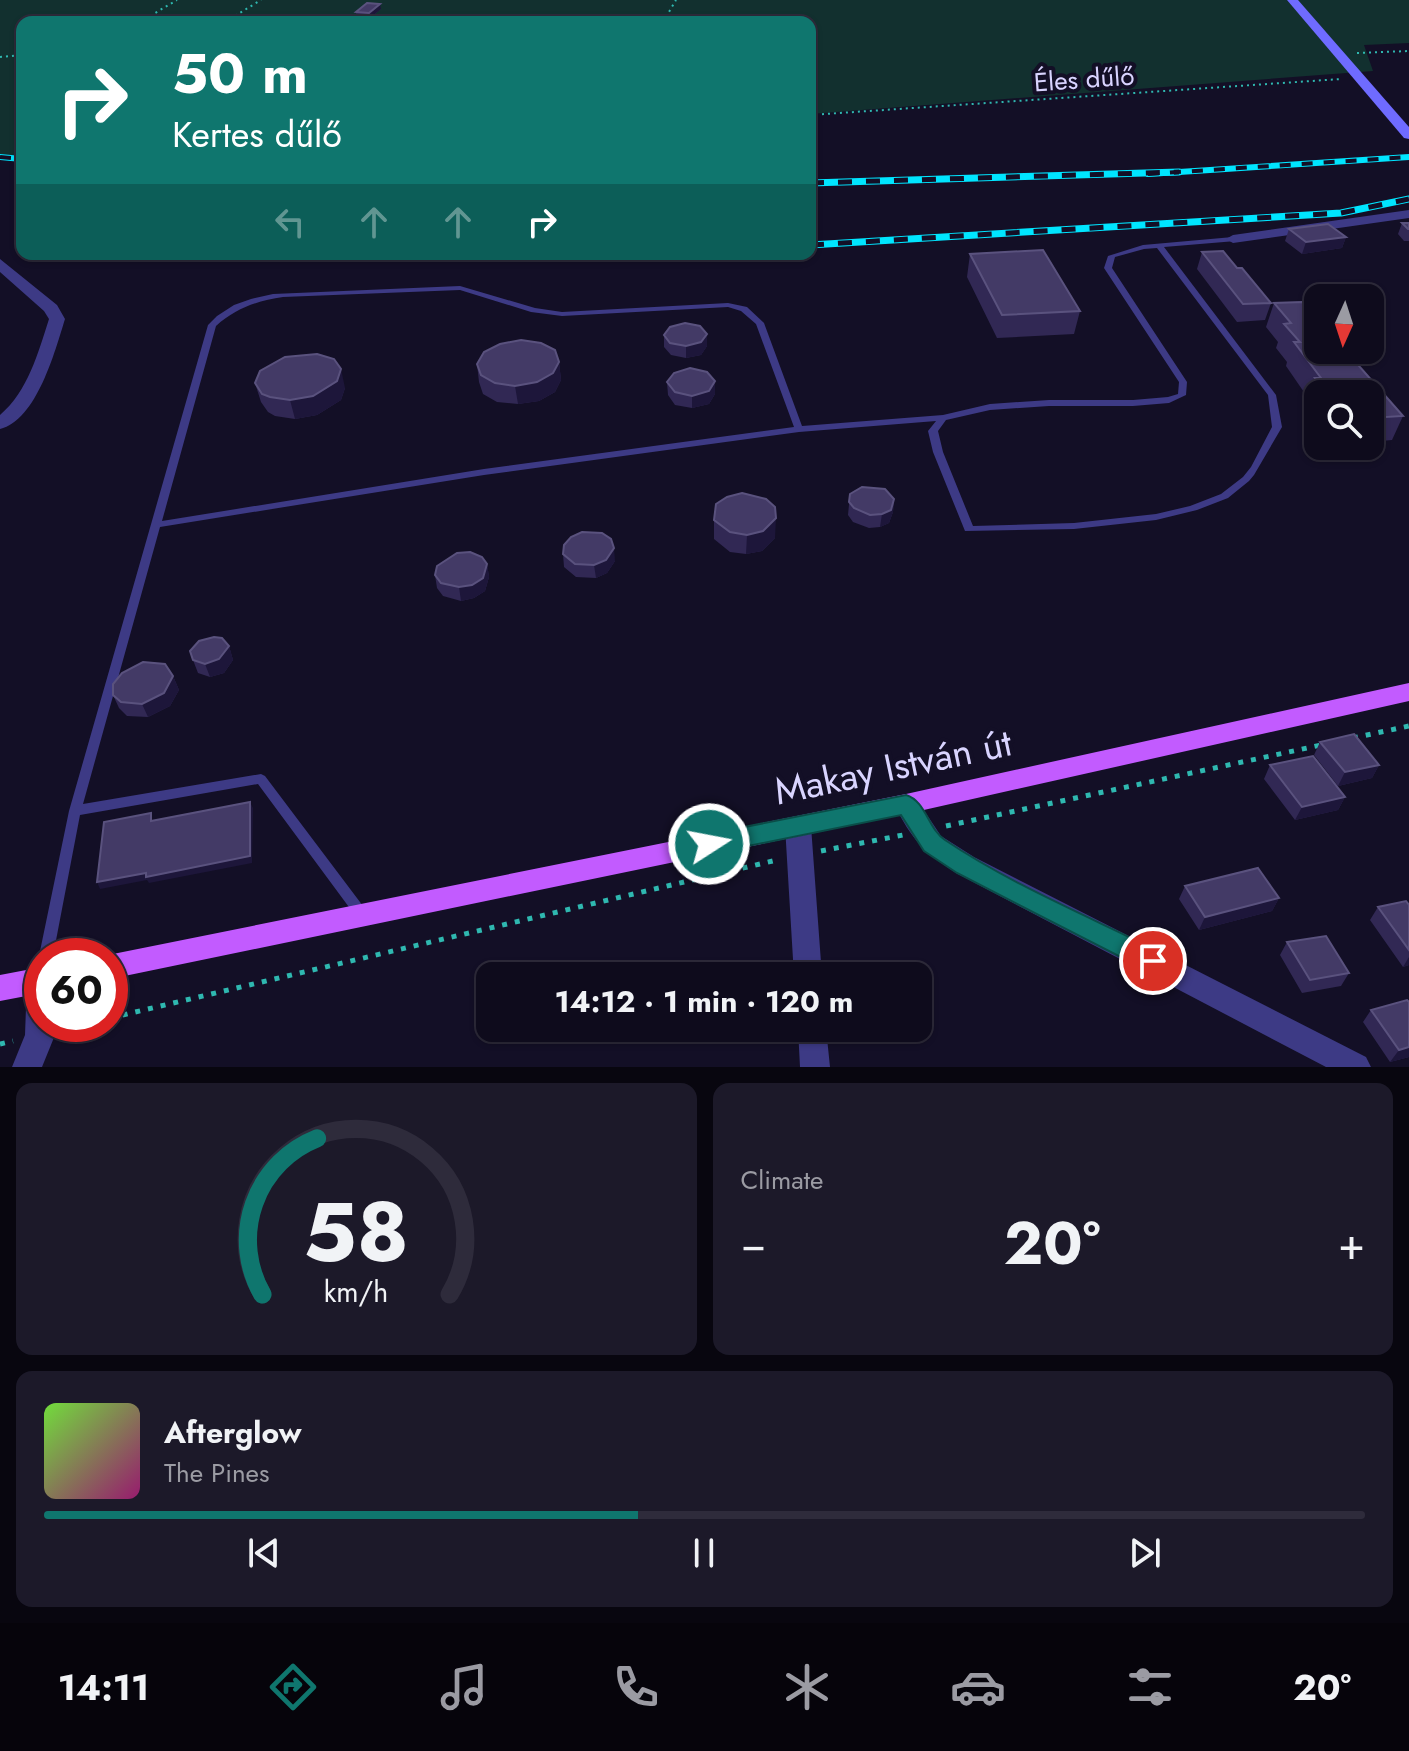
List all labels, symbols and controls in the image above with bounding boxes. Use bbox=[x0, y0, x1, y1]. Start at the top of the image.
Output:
text: 50 m bbox=[172, 33, 308, 114]
icon: right bbox=[40, 48, 144, 152]
street label: Éles dűlő bbox=[1032, 57, 1136, 101]
text: Kertes dűlő bbox=[172, 108, 342, 160]
icon: left bbox=[268, 200, 312, 244]
icon: ahead bbox=[352, 200, 396, 244]
icon: ahead bbox=[436, 200, 480, 244]
icon: right bbox=[520, 200, 564, 244]
north arrow bbox=[1304, 284, 1384, 364]
map controls bbox=[1304, 284, 1384, 460]
button: search bbox=[1304, 380, 1384, 460]
street label: Makay István út bbox=[769, 715, 1017, 818]
position arrow bbox=[667, 802, 751, 886]
pin bbox=[1119, 927, 1187, 995]
speed limit sign: 60 bbox=[24, 938, 128, 1042]
icon: arrive bbox=[1131, 939, 1175, 983]
text: 14:12 · 1 min · 120 m bbox=[555, 980, 853, 1023]
text: Climate bbox=[741, 1161, 823, 1199]
text: 58 bbox=[303, 1172, 409, 1292]
text: 20° bbox=[1004, 1200, 1101, 1287]
text: − bbox=[741, 1212, 766, 1276]
text: + bbox=[1338, 1212, 1365, 1276]
text: km/h bbox=[324, 1271, 389, 1313]
text: Afterglow bbox=[164, 1411, 301, 1454]
text: The Pines bbox=[164, 1454, 269, 1492]
icon: previous bbox=[242, 1531, 286, 1575]
icon: pause bbox=[682, 1531, 726, 1575]
icon: next bbox=[1123, 1531, 1167, 1575]
icon: directions bbox=[265, 1659, 321, 1715]
icon: music bbox=[436, 1659, 492, 1715]
icon: phone bbox=[608, 1659, 664, 1715]
icon: climate bbox=[779, 1659, 835, 1715]
icon: car bbox=[950, 1659, 1006, 1715]
icon: filters bbox=[1122, 1659, 1178, 1715]
text: 14:11 bbox=[58, 1661, 149, 1713]
text: 20° bbox=[1293, 1661, 1351, 1713]

